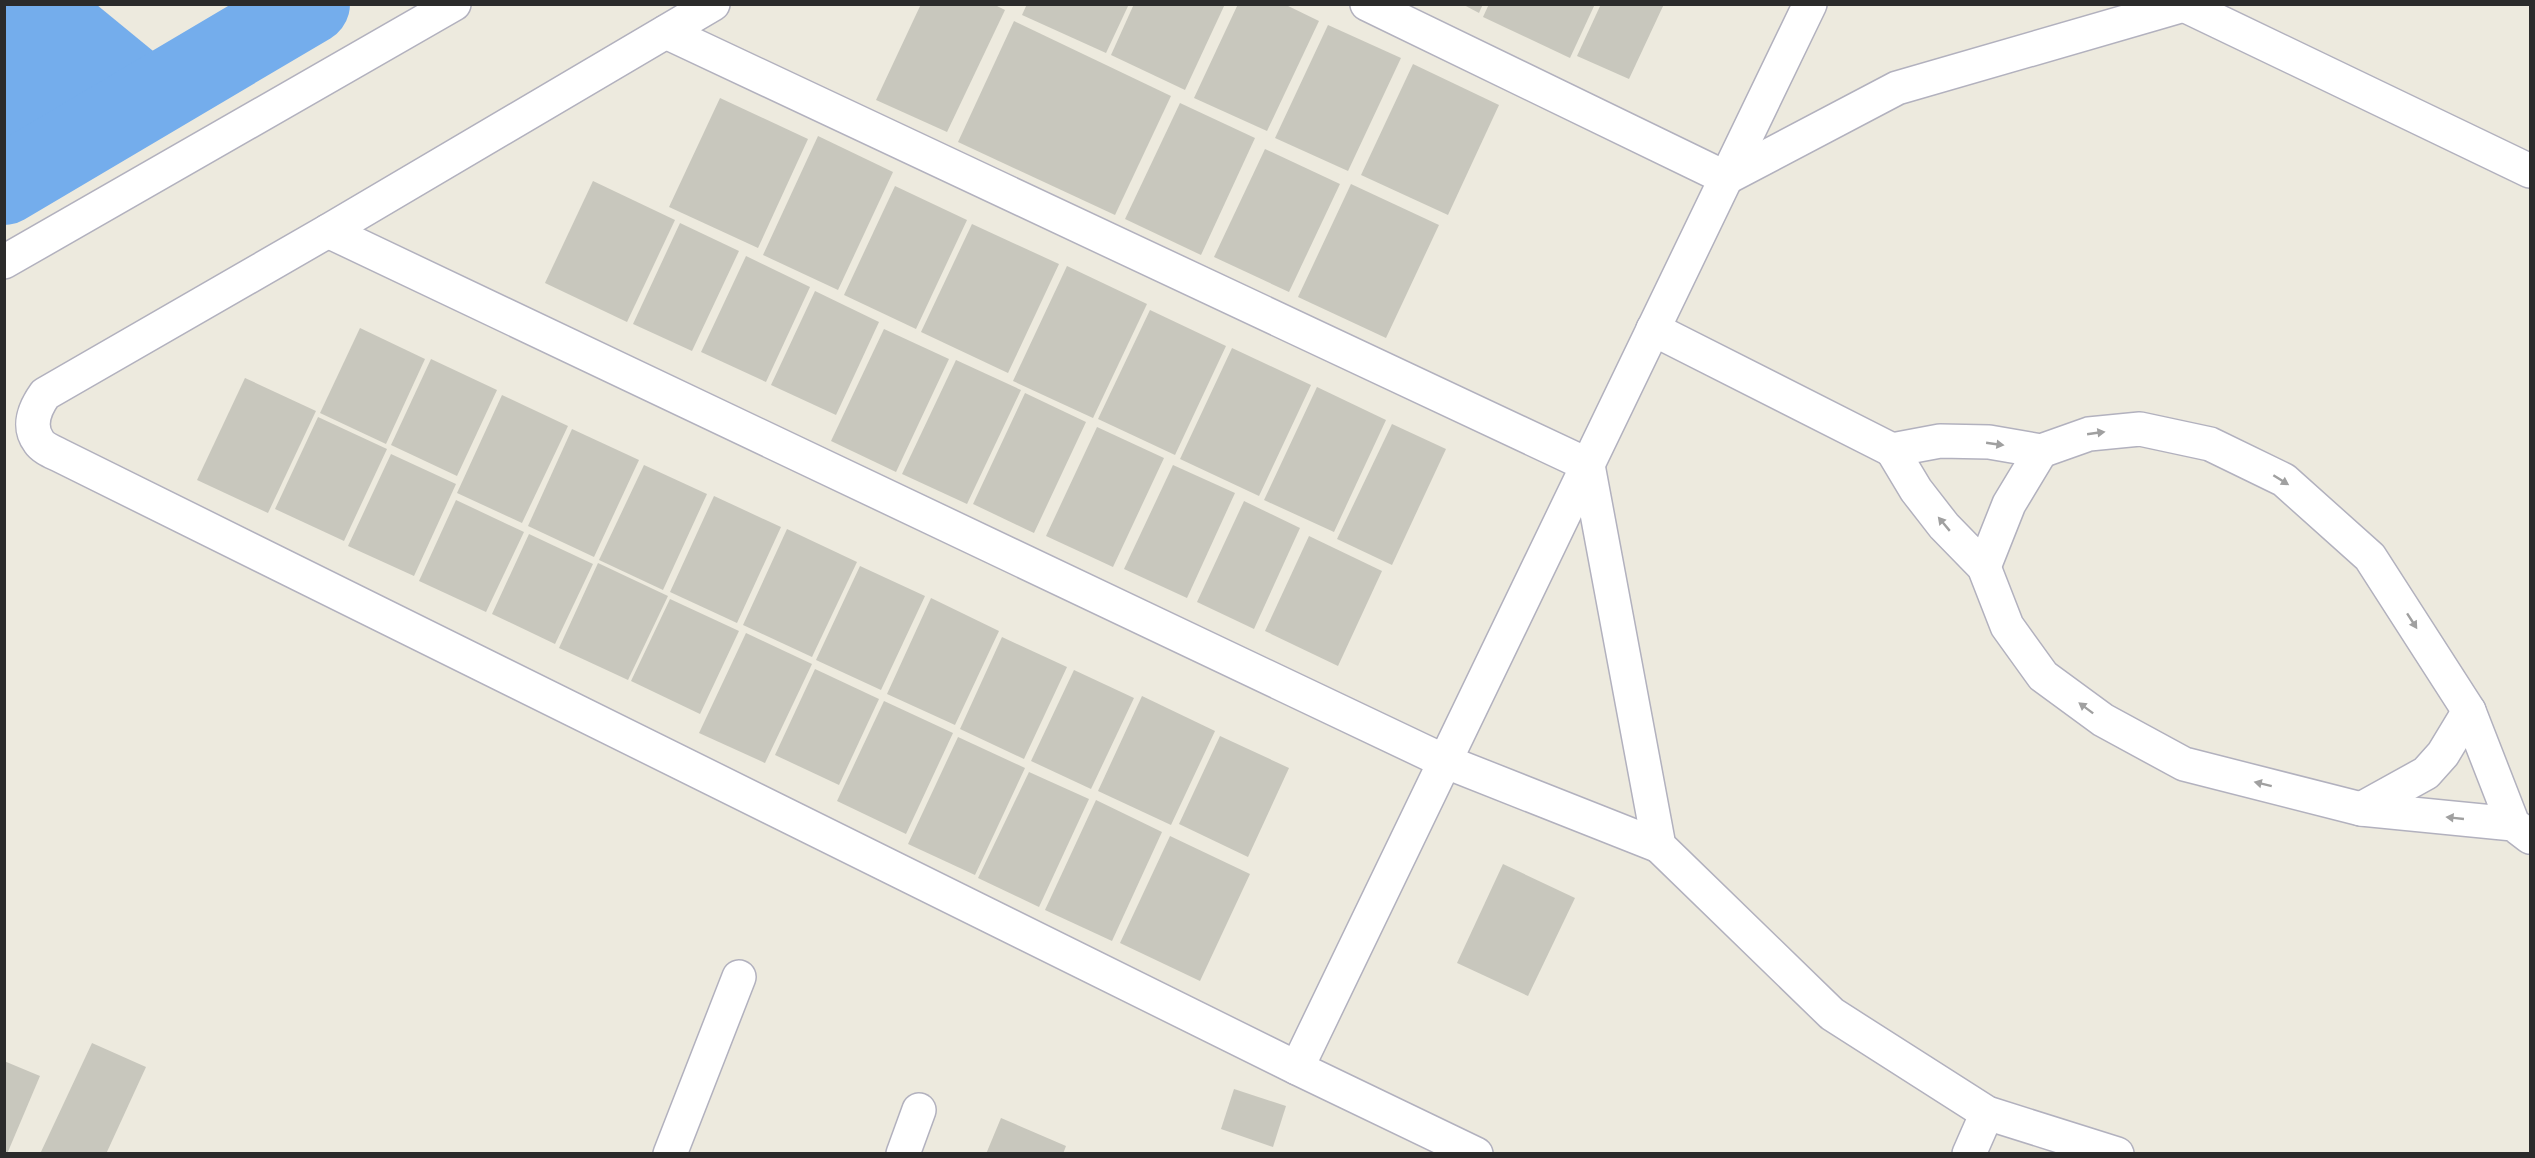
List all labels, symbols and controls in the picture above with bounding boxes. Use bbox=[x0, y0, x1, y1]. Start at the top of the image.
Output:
one-way arrow bbox=[2087, 429, 2106, 438]
one-way arrow bbox=[1986, 439, 2005, 448]
one-way arrow bbox=[2273, 474, 2289, 485]
one-way arrow bbox=[1937, 516, 1950, 532]
one-way arrow bbox=[2406, 613, 2417, 629]
one-way arrow bbox=[2078, 701, 2094, 714]
one-way arrow bbox=[2254, 778, 2273, 788]
one-way arrow bbox=[2445, 813, 2464, 823]

